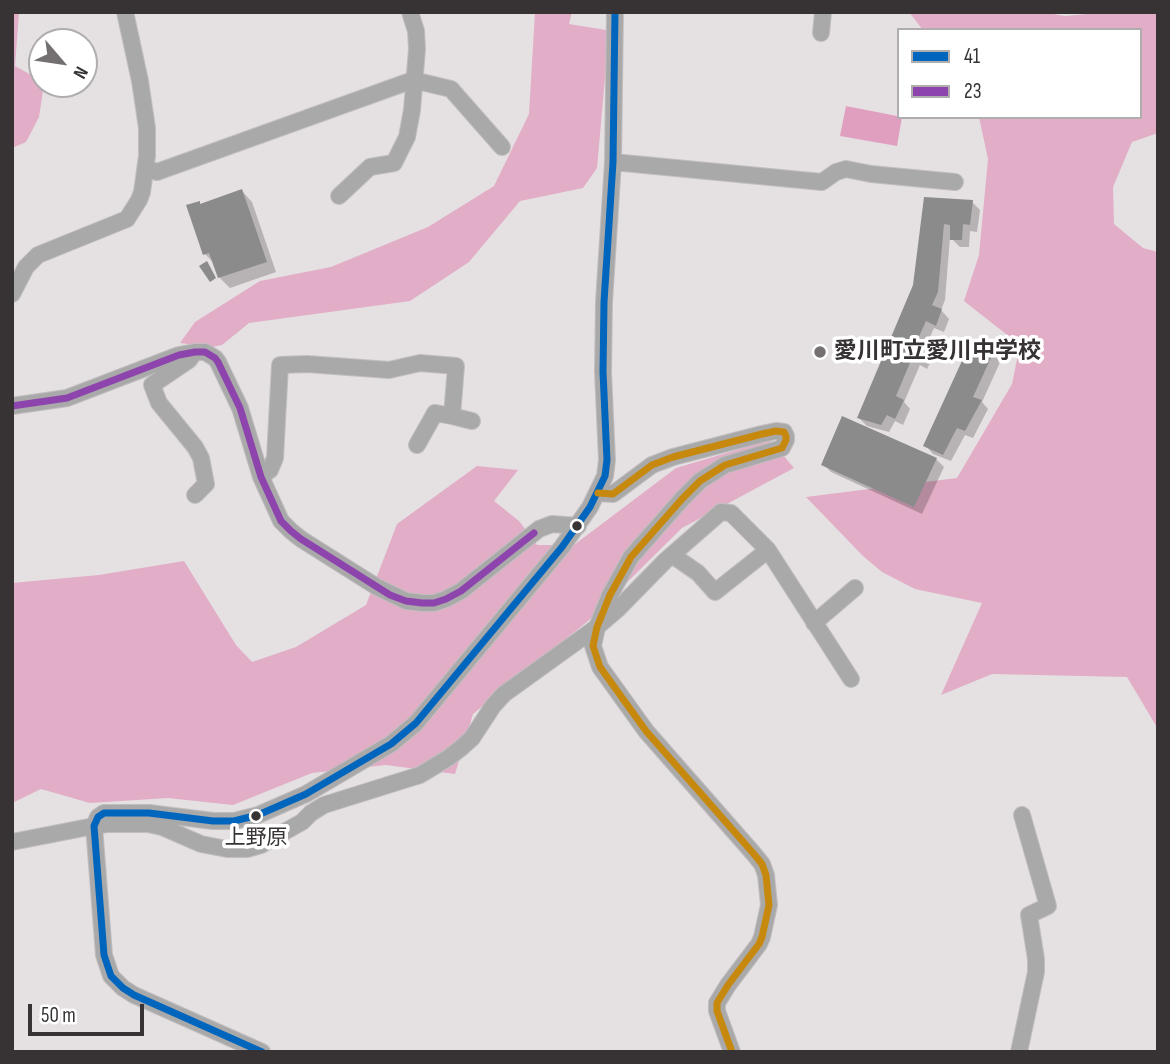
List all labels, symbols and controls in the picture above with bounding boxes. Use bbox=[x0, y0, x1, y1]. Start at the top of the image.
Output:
north arrow bbox=[28, 28, 98, 98]
legend bbox=[897, 28, 1142, 119]
text: 41 bbox=[964, 44, 980, 69]
text: N bbox=[68, 62, 93, 82]
text: 23 bbox=[964, 79, 982, 104]
place label: 愛川町立愛川中学校 bbox=[834, 338, 1041, 366]
marker: 愛川町立愛川中学校 bbox=[812, 344, 828, 360]
unlabelled marker bbox=[570, 519, 584, 533]
marker: 上野原 bbox=[249, 809, 263, 823]
place label: 上野原 bbox=[225, 826, 287, 852]
scale bar bbox=[32, 990, 147, 1034]
text: 50 m bbox=[41, 1003, 76, 1028]

